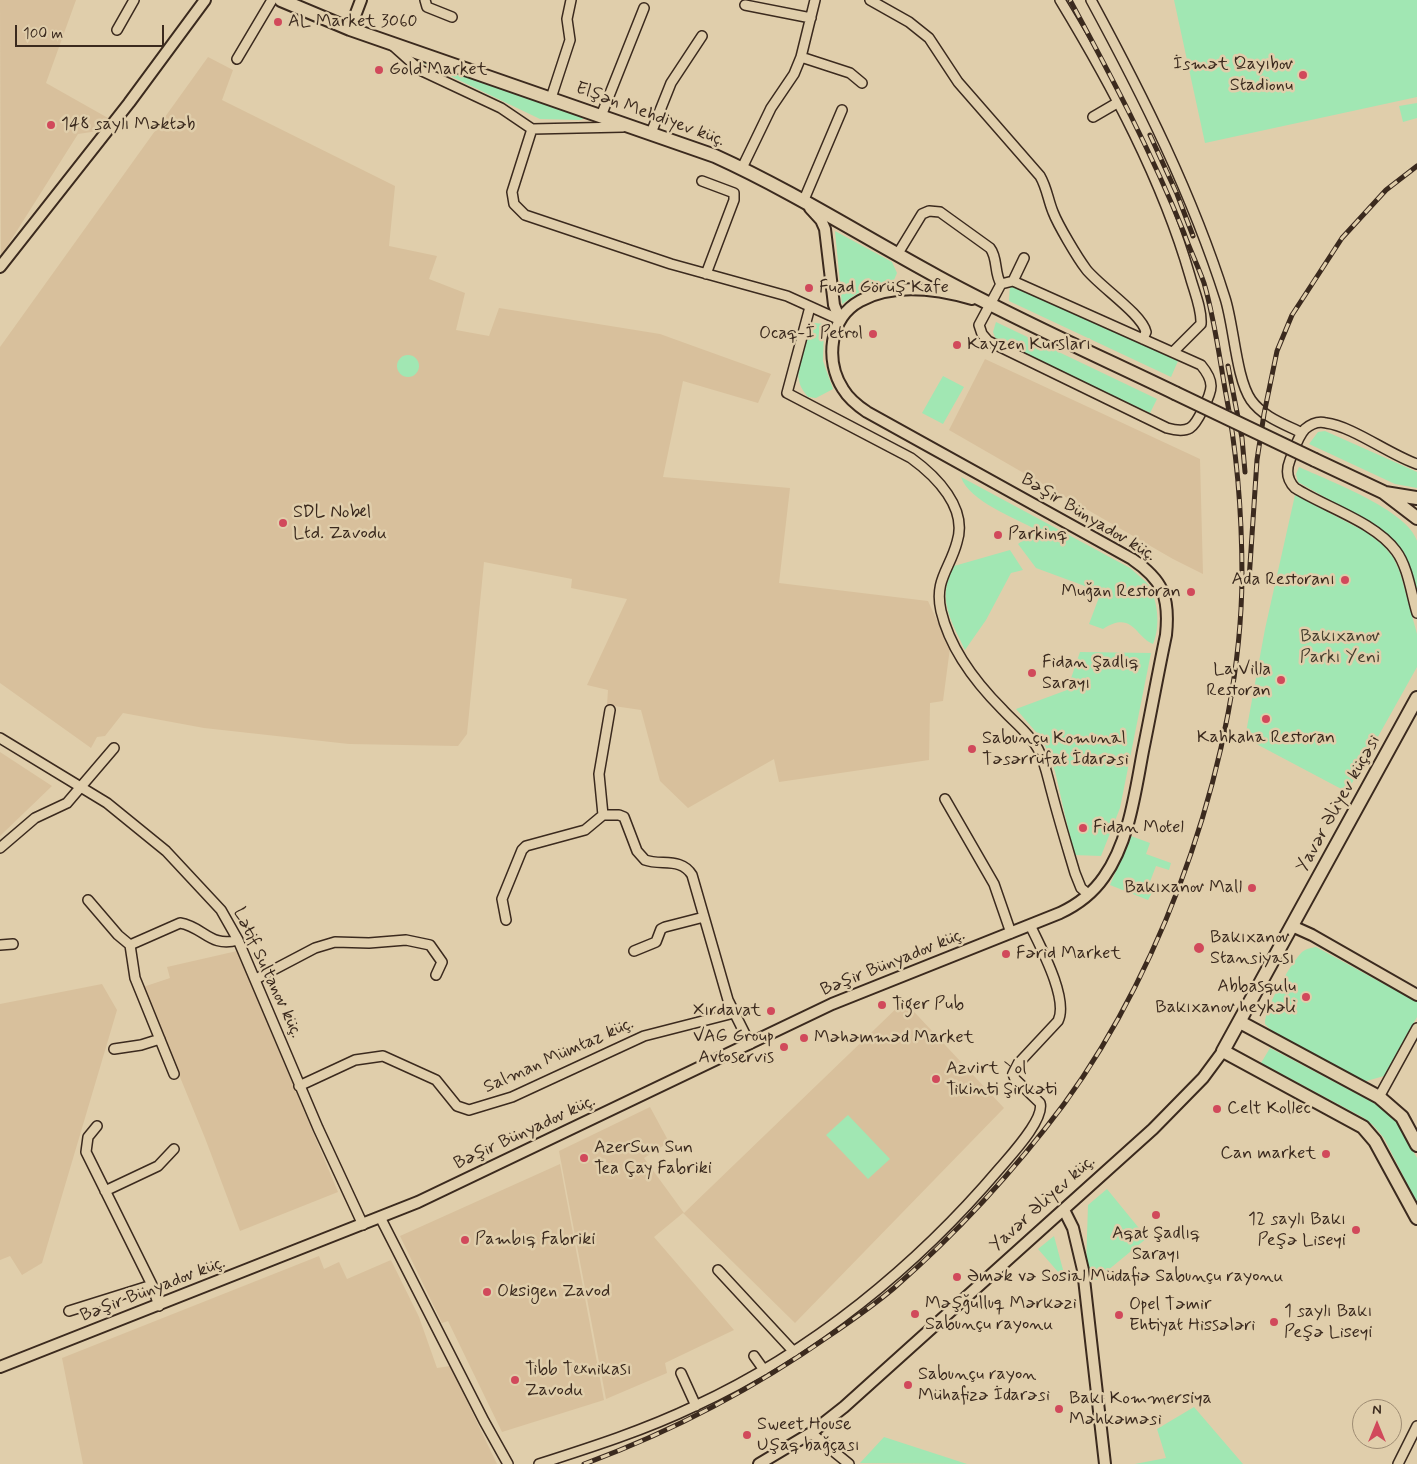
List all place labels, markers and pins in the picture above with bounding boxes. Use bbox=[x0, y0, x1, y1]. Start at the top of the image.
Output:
place label: AL Market 3060 bbox=[288, 11, 418, 33]
marker: AL Market 3060 bbox=[272, 16, 284, 28]
place label: İsmət Qayıbov Stadionu bbox=[1173, 54, 1293, 96]
place label: Gold Market bbox=[389, 59, 487, 81]
marker: Gold Market bbox=[373, 64, 385, 76]
marker: İsmət Qayıbov Stadionu bbox=[1297, 69, 1309, 81]
place label: 148 saylı Məktəb bbox=[61, 114, 195, 136]
marker: 148 saylı Məktəb bbox=[45, 119, 57, 131]
place label: Fuad Görüş Kafe bbox=[819, 277, 949, 299]
marker: Fuad Görüş Kafe bbox=[803, 282, 815, 294]
place label: Ocaq-İ Petrol bbox=[759, 323, 863, 345]
marker: Ocaq-İ Petrol bbox=[867, 328, 879, 340]
place label: Kayzen Kursları bbox=[967, 334, 1091, 356]
marker: Kayzen Kursları bbox=[951, 339, 963, 351]
place label: SDL Nobel Ltd. Zavodu bbox=[293, 502, 387, 544]
marker: SDL Nobel Ltd. Zavodu bbox=[277, 517, 289, 529]
place label: Parkinq bbox=[1008, 524, 1067, 546]
marker: Parkinq bbox=[992, 529, 1004, 541]
place label: Ada Restoranı bbox=[1232, 569, 1335, 591]
marker: Ada Restoranı bbox=[1339, 574, 1351, 586]
place label: Muğan Restoran bbox=[1061, 581, 1181, 603]
marker: Muğan Restoran bbox=[1185, 586, 1197, 598]
place label: Fidan Şadlıq Sarayı bbox=[1042, 652, 1139, 694]
place label: La Villa Restoran bbox=[1206, 659, 1271, 702]
marker: Fidan Şadlıq Sarayı bbox=[1026, 667, 1038, 679]
marker: La Villa Restoran bbox=[1275, 674, 1287, 686]
marker: Kahkaha Restoran bbox=[1260, 713, 1272, 725]
place label: Kahkaha Restoran bbox=[1197, 727, 1335, 749]
place label: Sabunçu Komunal Təsərrüfat İdarəsi bbox=[982, 728, 1129, 771]
marker: Sabunçu Komunal Təsərrüfat İdarəsi bbox=[966, 743, 978, 755]
place label: Fidan Motel bbox=[1093, 817, 1184, 839]
marker: Fidan Motel bbox=[1077, 822, 1089, 834]
place label: Bakıxanov Mall bbox=[1125, 877, 1242, 899]
marker: Bakıxanov Mall bbox=[1246, 882, 1258, 894]
place label: Bakıxanov Stansiyası bbox=[1210, 927, 1294, 970]
marker: Bakıxanov Stansiyası bbox=[1192, 941, 1206, 955]
place label: Fərid Market bbox=[1016, 943, 1121, 965]
marker: Fərid Market bbox=[1000, 948, 1012, 960]
place label: Abbasqulu Bakıxanov heykəli bbox=[1155, 976, 1296, 1019]
marker: Abbasqulu Bakıxanov heykəli bbox=[1300, 991, 1312, 1003]
place label: Tiger Pub bbox=[892, 994, 964, 1016]
marker: Tiger Pub bbox=[876, 999, 888, 1011]
place label: Xırdavat bbox=[693, 1000, 761, 1022]
marker: Xırdavat bbox=[765, 1005, 777, 1017]
place label: VAG Group Avtoservis bbox=[693, 1026, 774, 1068]
place label: Məhəmməd Market bbox=[814, 1027, 974, 1049]
marker: Məhəmməd Market bbox=[798, 1032, 810, 1044]
marker: VAG Group Avtoservis bbox=[778, 1041, 790, 1053]
place label: Azvirt Yol Tikinti Şirkəti bbox=[946, 1058, 1057, 1100]
marker: Azvirt Yol Tikinti Şirkəti bbox=[930, 1073, 942, 1085]
place label: Celt Kollec bbox=[1227, 1098, 1311, 1120]
marker: Celt Kollec bbox=[1211, 1103, 1223, 1115]
place label: AzerSun Sun Tea Çay Fabriki bbox=[594, 1137, 712, 1180]
place label: Can market bbox=[1220, 1143, 1316, 1165]
marker: Can market bbox=[1320, 1148, 1332, 1160]
marker: AzerSun Sun Tea Çay Fabriki bbox=[578, 1152, 590, 1164]
marker: Aqat Şadlıq Sarayı bbox=[1150, 1209, 1162, 1221]
place label: 12 saylı Bakı Peşə Liseyi bbox=[1248, 1209, 1346, 1252]
place label: Aqat Şadlıq Sarayı bbox=[1112, 1223, 1200, 1266]
marker: 12 saylı Bakı Peşə Liseyi bbox=[1350, 1224, 1362, 1236]
place label: Pambıq Fabriki bbox=[475, 1229, 595, 1251]
marker: Pambıq Fabriki bbox=[459, 1234, 471, 1246]
place label: Əmək və Sosial Müdafiə Sabunçu rayonu bbox=[967, 1266, 1283, 1288]
marker: Əmək və Sosial Müdafiə Sabunçu rayonu bbox=[951, 1271, 963, 1283]
place label: Oksigen Zavod bbox=[497, 1281, 610, 1303]
marker: Oksigen Zavod bbox=[481, 1286, 493, 1298]
place label: Məşğulluq Mərkəzi Sabunçu rayonu bbox=[925, 1293, 1077, 1336]
place label: Opel Təmir Ehtiyat Hissələri bbox=[1129, 1294, 1255, 1336]
place label: 1 saylı Bakı Peşə Liseyi bbox=[1284, 1301, 1372, 1344]
marker: Məşğulluq Mərkəzi Sabunçu rayonu bbox=[909, 1308, 921, 1320]
marker: Opel Təmir Ehtiyat Hissələri bbox=[1113, 1309, 1125, 1321]
marker: 1 saylı Bakı Peşə Liseyi bbox=[1268, 1316, 1280, 1328]
place label: Tibb Texnikası Zavodu bbox=[525, 1359, 632, 1402]
place label: Sabunçu rayon Mühafizə İdarəsi bbox=[918, 1364, 1050, 1406]
marker: Tibb Texnikası Zavodu bbox=[509, 1374, 521, 1386]
marker: Sabunçu rayon Mühafizə İdarəsi bbox=[902, 1379, 914, 1391]
place label: Bakı Kommersiya Məhkəməsi bbox=[1069, 1388, 1212, 1430]
marker: Bakı Kommersiya Məhkəməsi bbox=[1053, 1403, 1065, 1415]
place label: Sweet House Uşaq bağçası bbox=[757, 1414, 860, 1456]
marker: Sweet House Uşaq bağçası bbox=[741, 1429, 753, 1441]

